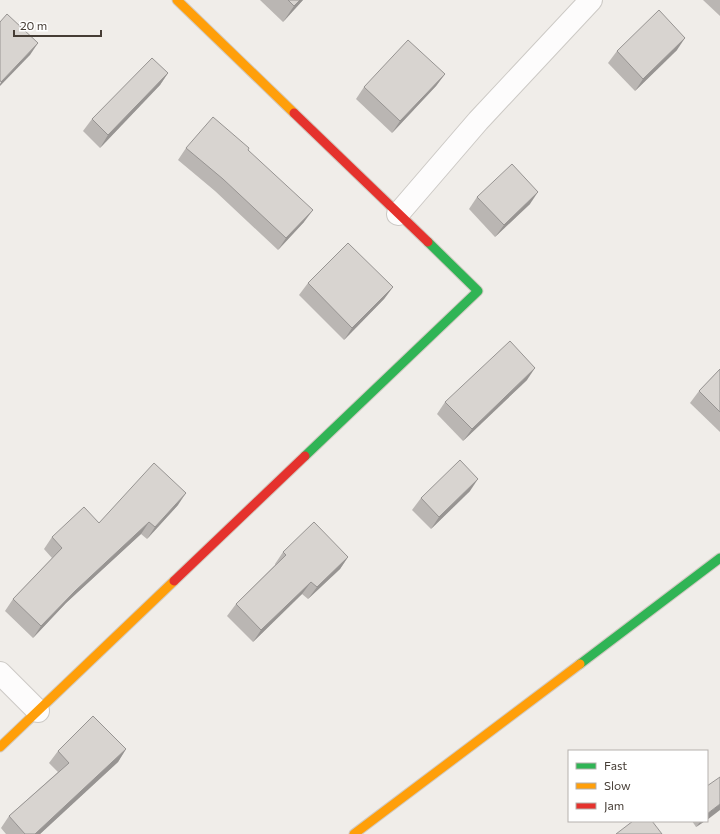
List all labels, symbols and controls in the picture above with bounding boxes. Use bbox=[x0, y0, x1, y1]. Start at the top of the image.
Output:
scale bar bbox=[14, 12, 101, 38]
text: 20 m bbox=[20, 18, 47, 32]
legend bbox=[568, 750, 708, 822]
text: Fast bbox=[604, 758, 627, 772]
text: Slow bbox=[604, 778, 631, 792]
text: Jam bbox=[604, 798, 624, 813]

